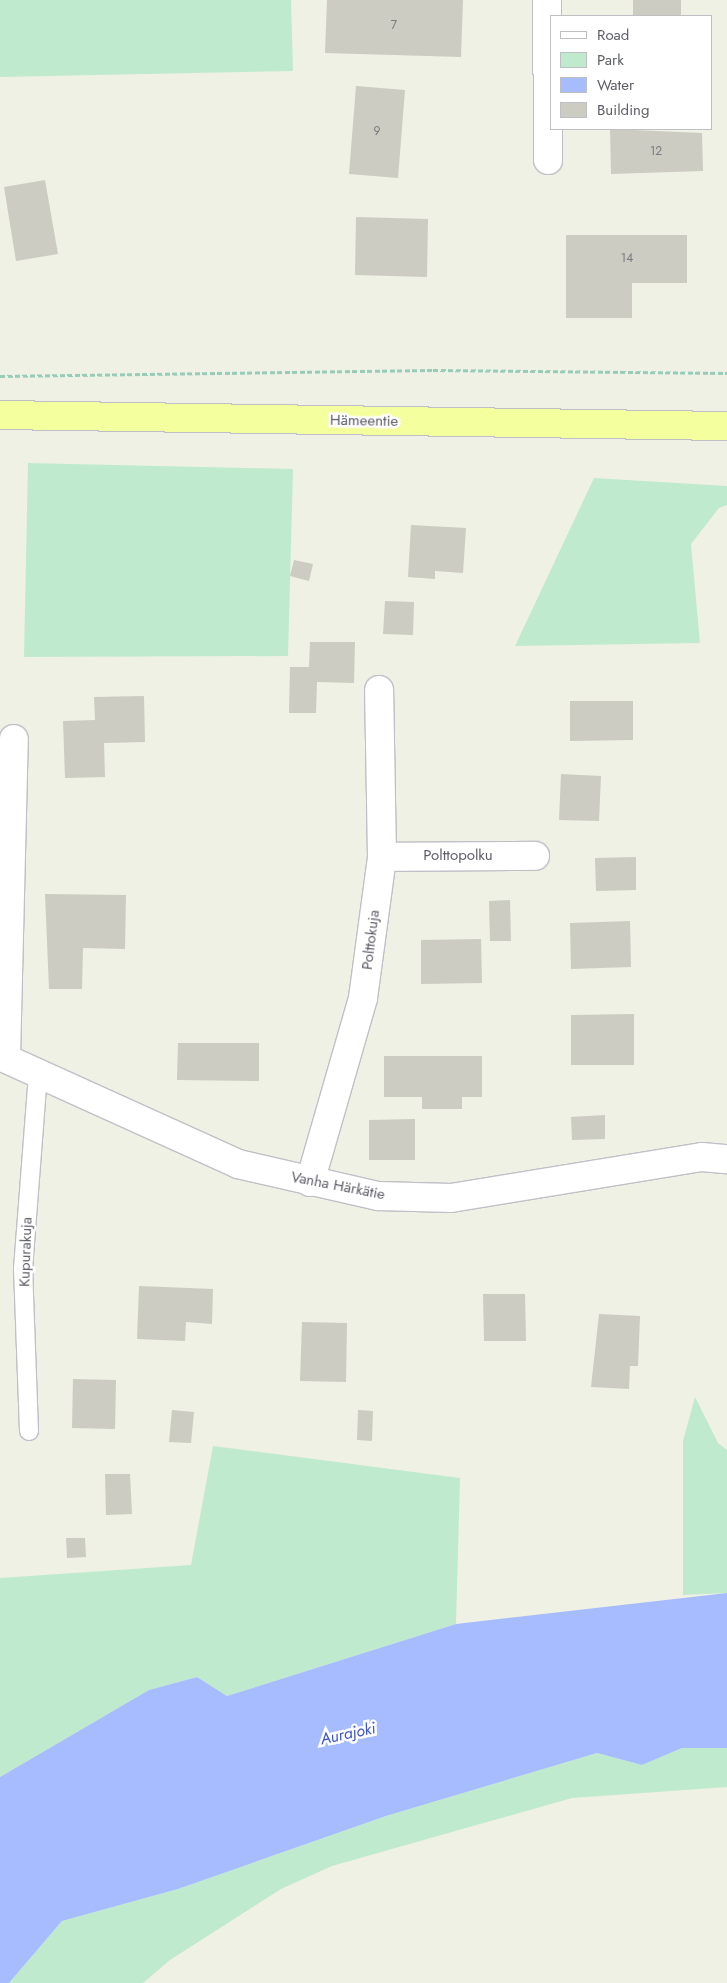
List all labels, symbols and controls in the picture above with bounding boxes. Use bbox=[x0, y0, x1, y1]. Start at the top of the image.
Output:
legend bbox=[550, 15, 712, 130]
house number: 7 bbox=[391, 19, 397, 33]
text: Road bbox=[597, 24, 629, 46]
text: Park bbox=[597, 49, 624, 71]
text: Water bbox=[597, 74, 634, 96]
text: Building bbox=[597, 99, 649, 121]
house number: 9 bbox=[374, 125, 380, 139]
house number: 12 bbox=[650, 145, 662, 159]
house number: 14 bbox=[621, 252, 633, 266]
street label: Hämeentie bbox=[330, 411, 398, 431]
street label: Polttopolku bbox=[423, 847, 493, 865]
street label: Polttokuja bbox=[358, 909, 384, 971]
street label: Vanha Härkätie bbox=[289, 1168, 387, 1204]
street label: Kupurakuja bbox=[16, 1217, 36, 1287]
water label: Aurajoki bbox=[319, 1719, 377, 1749]

